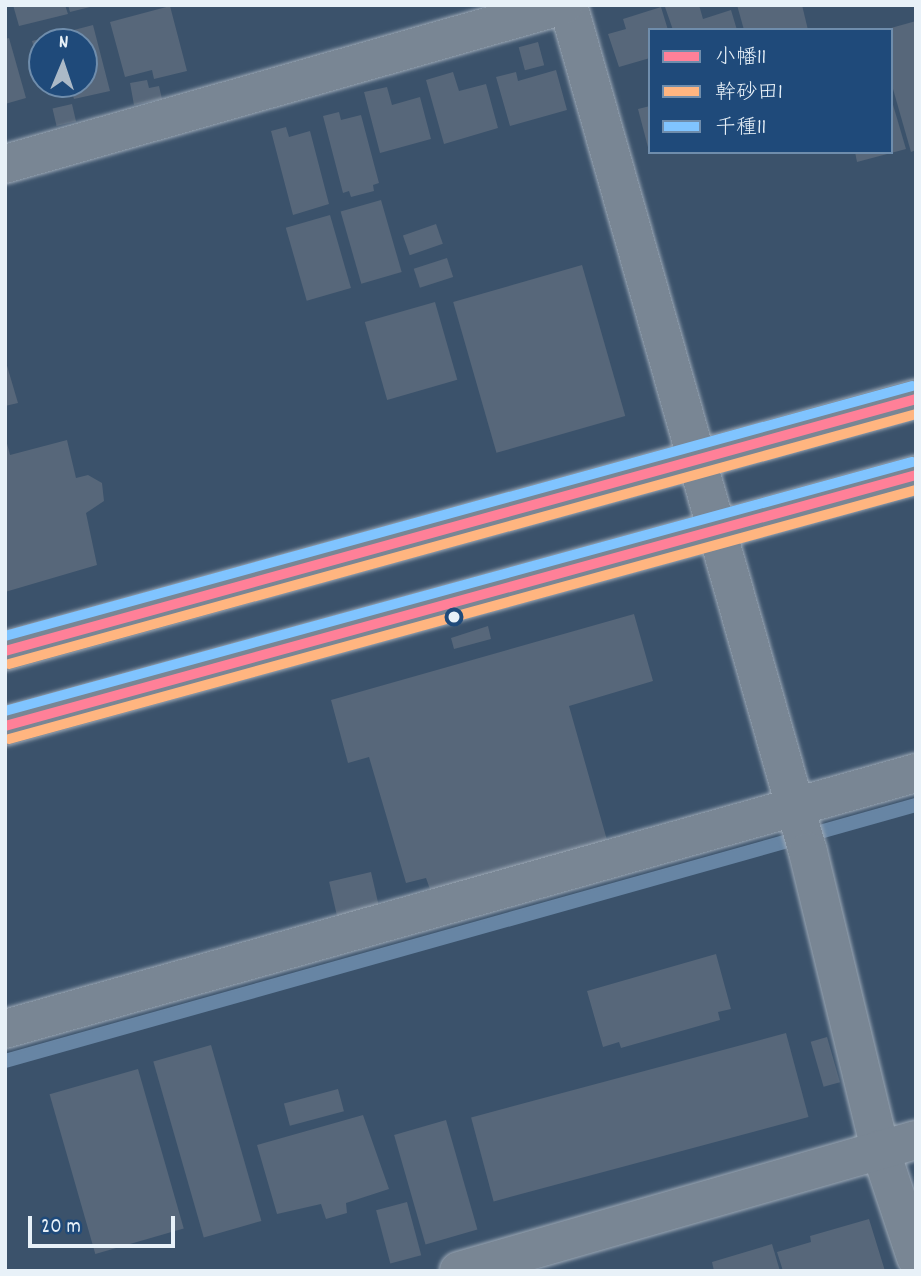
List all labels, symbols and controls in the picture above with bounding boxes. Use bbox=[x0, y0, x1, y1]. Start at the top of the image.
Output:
north arrow bbox=[28, 28, 98, 98]
legend bbox=[648, 28, 893, 154]
text: N bbox=[59, 30, 69, 57]
text: 小幡11 bbox=[715, 44, 766, 74]
text: 幹砂田1 bbox=[715, 79, 783, 109]
text: 千種11 bbox=[715, 114, 766, 144]
unlabelled marker bbox=[447, 610, 461, 624]
scale bar bbox=[32, 1202, 178, 1246]
text: 20 m bbox=[41, 1213, 81, 1243]

